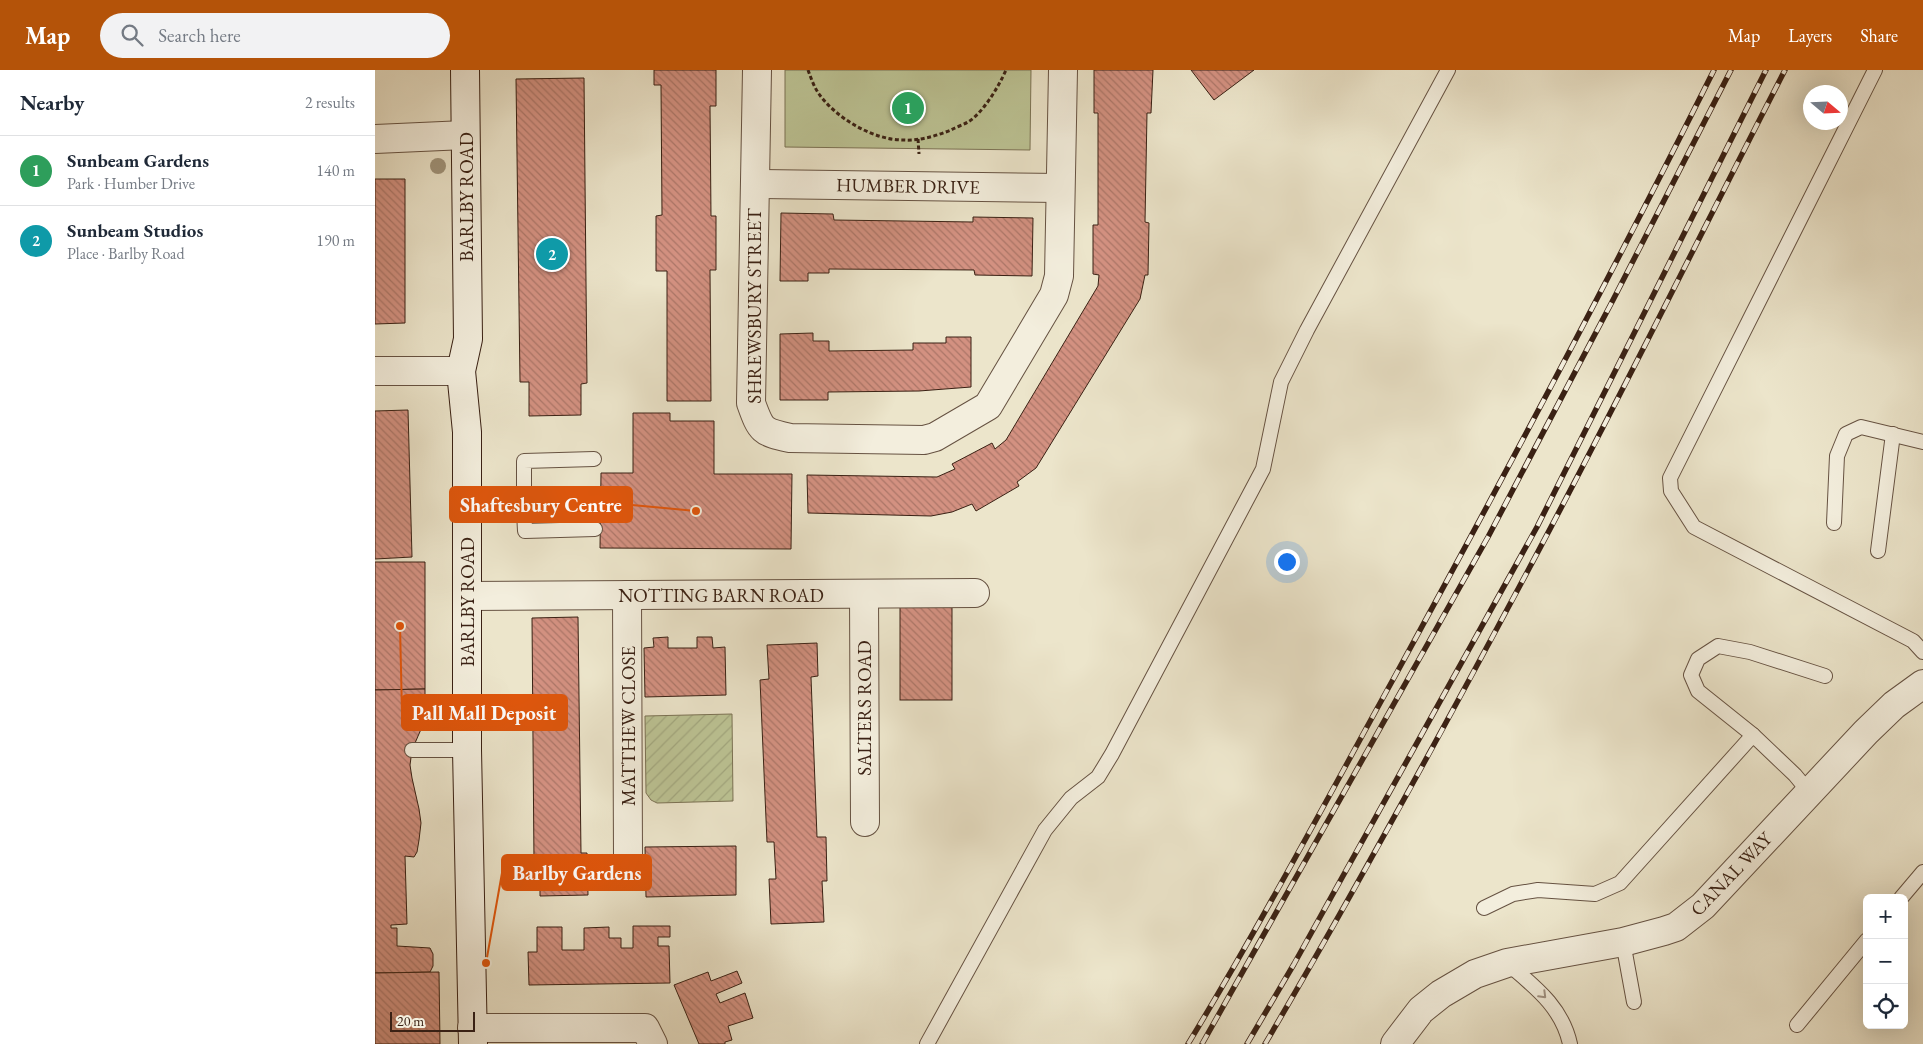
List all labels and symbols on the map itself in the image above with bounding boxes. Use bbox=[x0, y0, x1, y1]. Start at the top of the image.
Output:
north arrow bbox=[1803, 85, 1848, 130]
pin: 1 bbox=[892, 89, 924, 127]
street label: BARLBY ROAD bbox=[454, 132, 479, 262]
street label: HUMBER DRIVE bbox=[836, 172, 980, 200]
street label: SHREWSBURY STREET bbox=[742, 208, 767, 404]
pin: 2 bbox=[536, 235, 568, 273]
callout: Shaftesbury Centre bbox=[450, 487, 632, 522]
text: Shaftesbury Centre bbox=[460, 492, 622, 518]
street label: BARLBY ROAD bbox=[455, 537, 480, 667]
your location bbox=[1274, 549, 1300, 575]
street label: NOTTING BARN ROAD bbox=[618, 583, 824, 608]
street label: SALTERS ROAD bbox=[852, 640, 877, 776]
street label: MATTHEW CLOSE bbox=[616, 646, 641, 806]
callout: Pall Mall Deposit bbox=[402, 695, 567, 730]
text: Pall Mall Deposit bbox=[412, 700, 557, 726]
street label: CANAL WAY bbox=[1685, 826, 1778, 921]
callout: Barlby Gardens bbox=[502, 855, 651, 890]
text: Barlby Gardens bbox=[513, 860, 641, 886]
one-way arrow bbox=[1537, 989, 1546, 998]
scale bar bbox=[390, 1009, 475, 1032]

